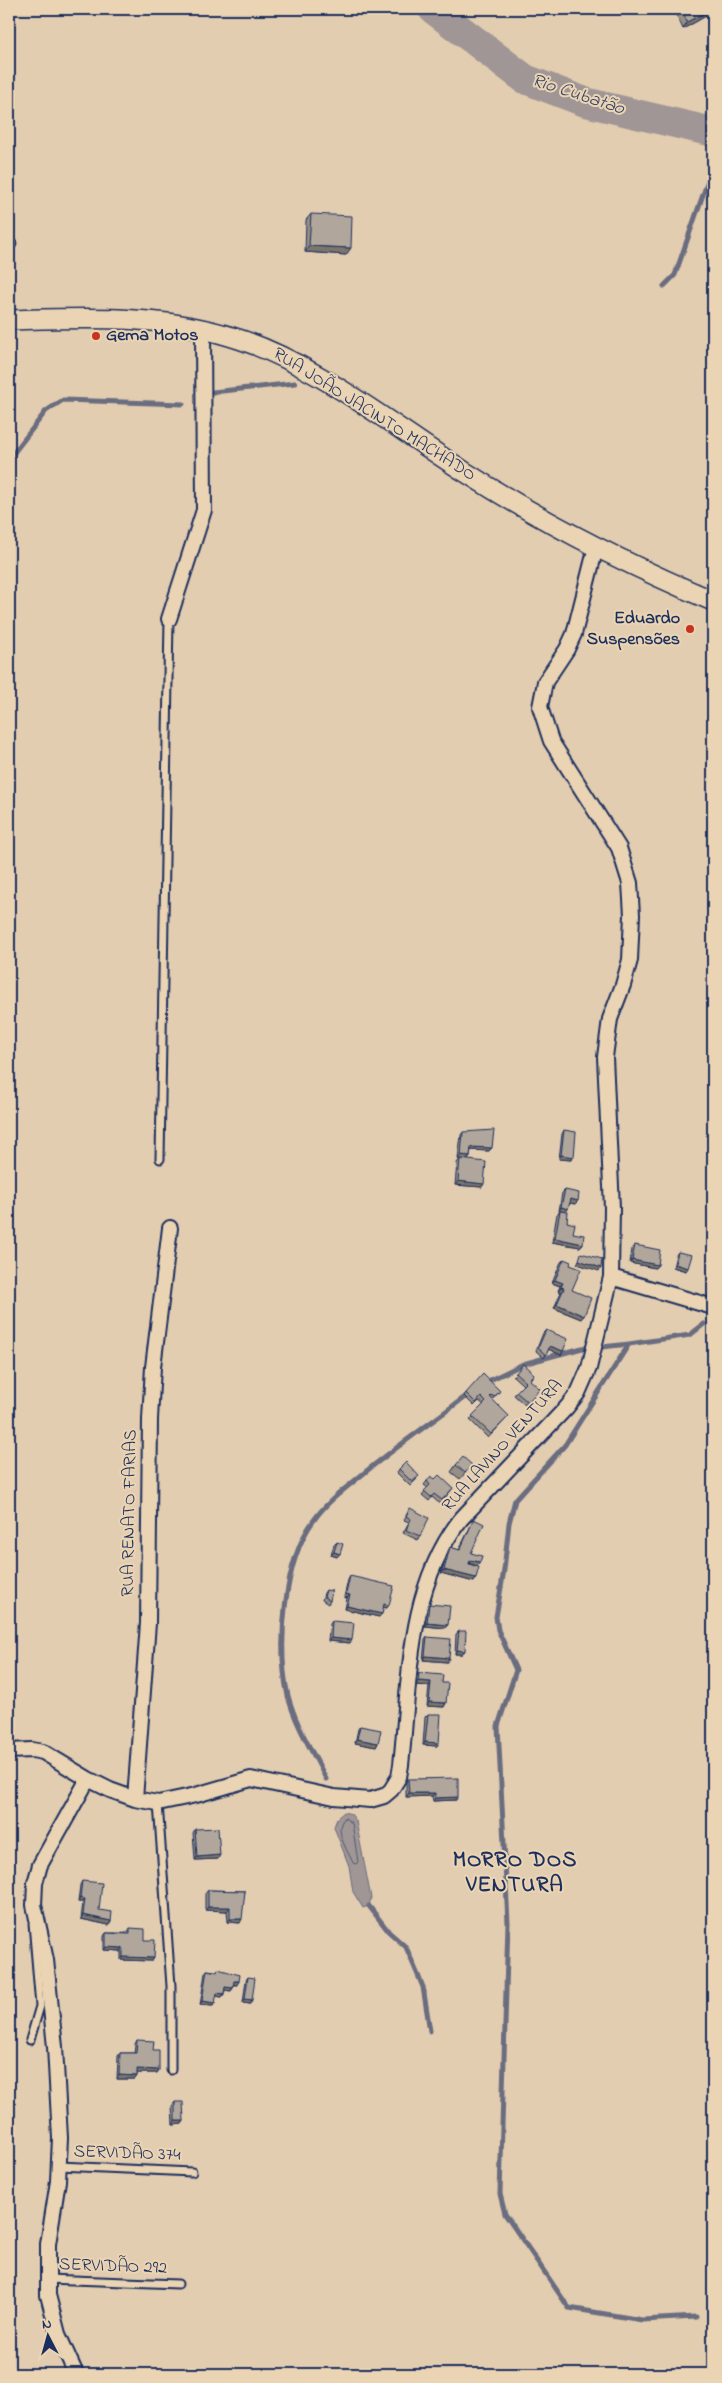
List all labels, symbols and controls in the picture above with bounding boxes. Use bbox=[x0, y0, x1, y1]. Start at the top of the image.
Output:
water label: Rio Cubatão bbox=[528, 67, 629, 123]
place label: Gema Motos bbox=[106, 323, 198, 349]
marker: Gema Motos bbox=[90, 330, 102, 342]
street label: RUA JOÃO JACINTO MACHADO bbox=[267, 342, 481, 488]
place label: Eduardo Suspensões bbox=[587, 606, 680, 653]
marker: Eduardo Suspensões bbox=[684, 623, 696, 635]
street label: RUA LAVINO VENTURA bbox=[436, 1374, 570, 1518]
street label: RUA RENATO FARIAS bbox=[116, 1429, 144, 1597]
district label: MORRO DOS VENTURA bbox=[453, 1845, 577, 1902]
street label: SERVIDÃO 374 bbox=[73, 2139, 182, 2169]
street label: SERVIDÃO 292 bbox=[59, 2252, 168, 2282]
north arrow bbox=[22, 2310, 72, 2360]
text: N bbox=[41, 2314, 53, 2335]

